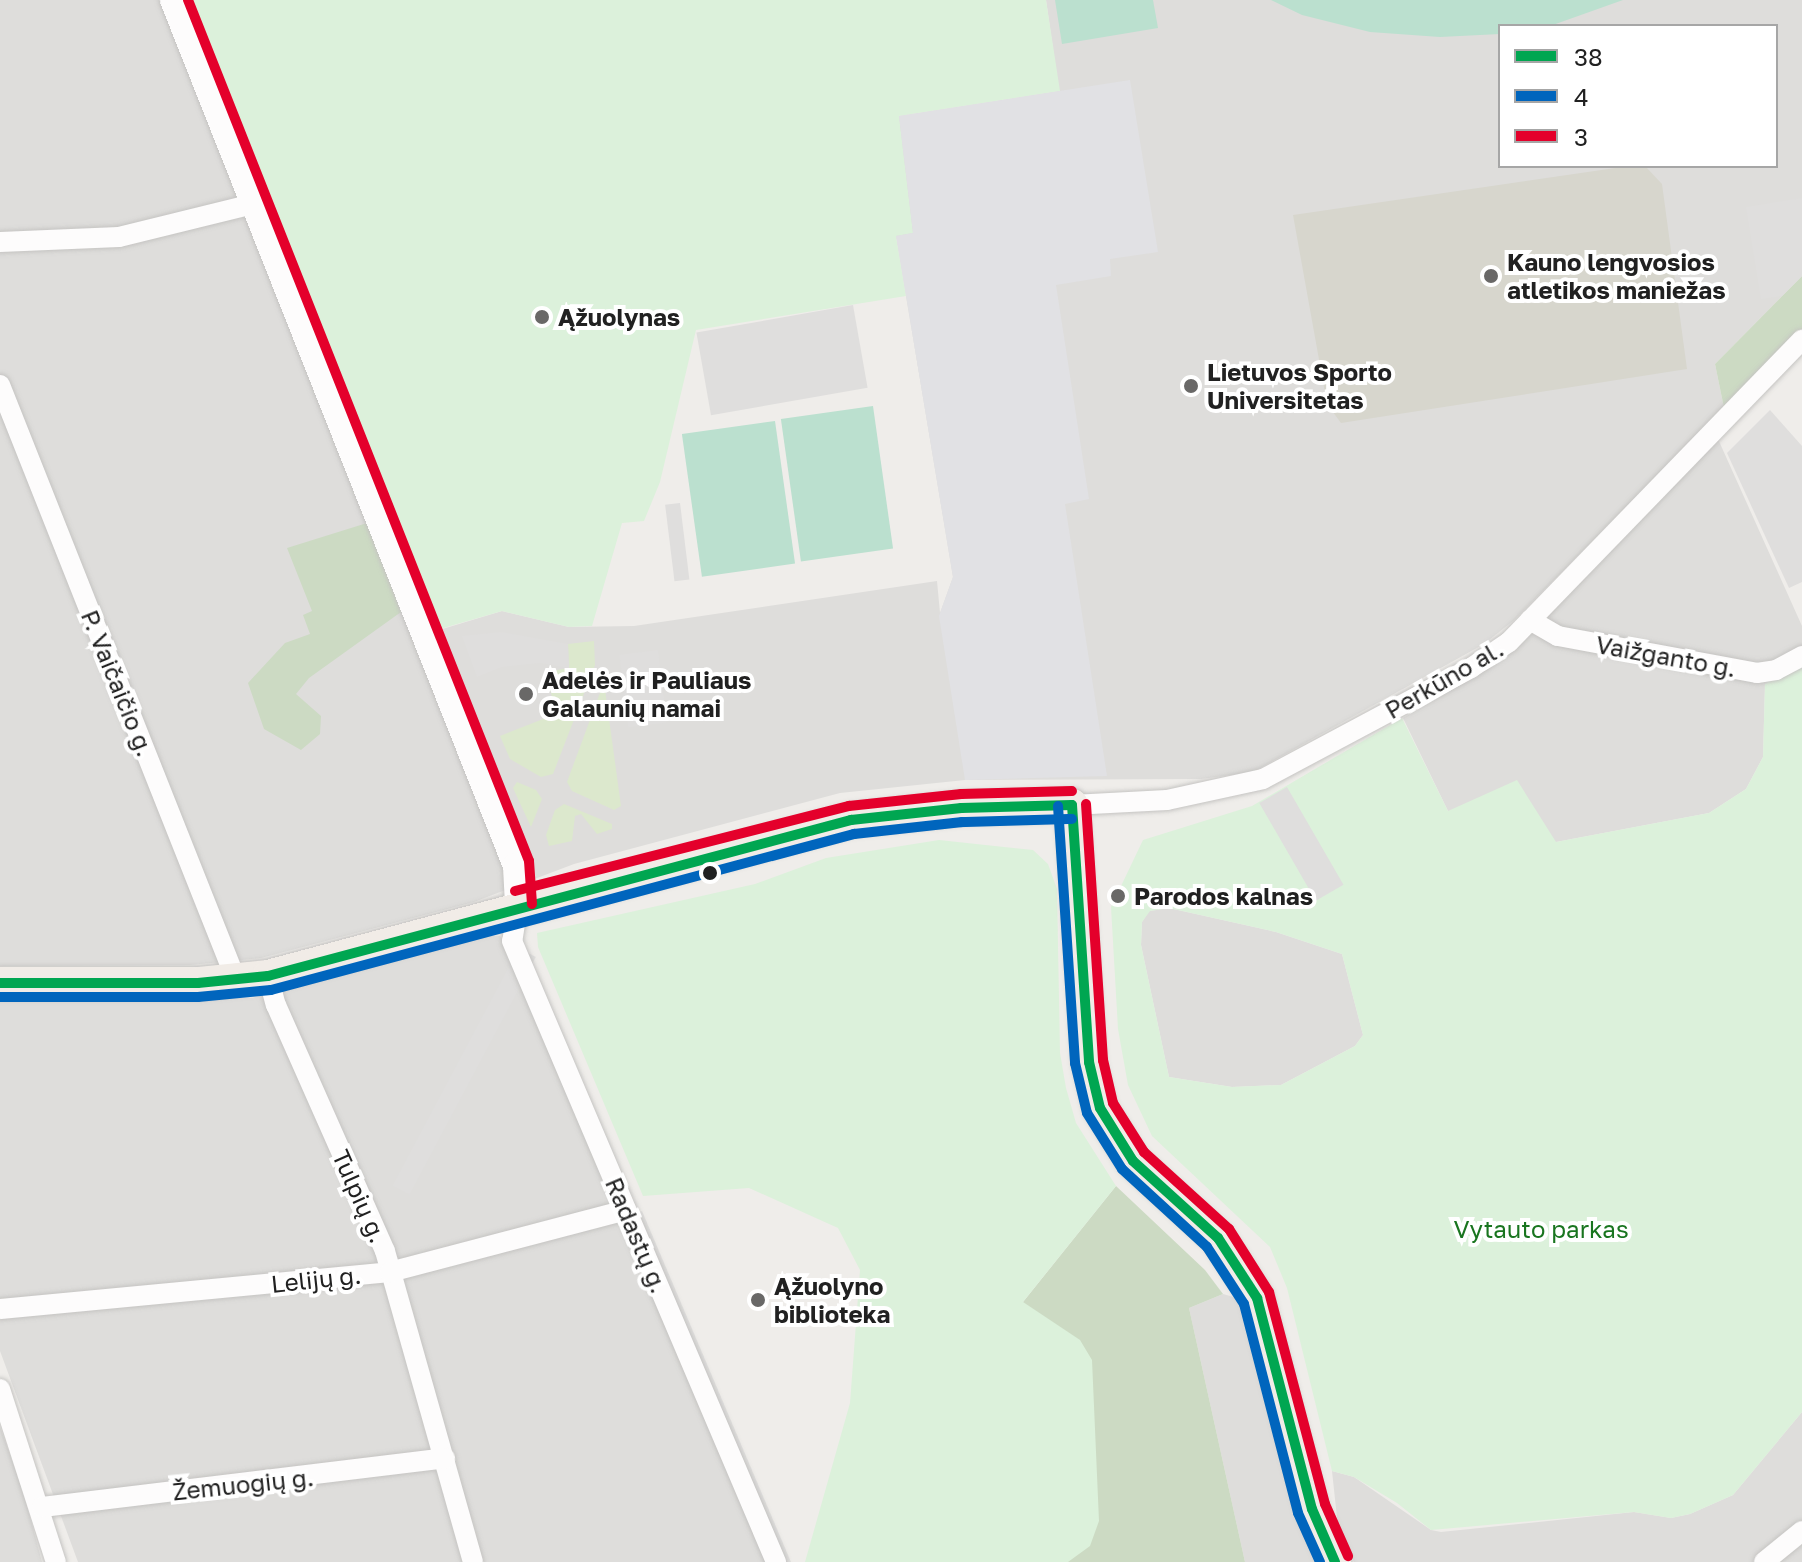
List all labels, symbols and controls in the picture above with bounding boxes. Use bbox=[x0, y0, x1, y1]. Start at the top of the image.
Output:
legend bbox=[1498, 24, 1778, 168]
text: 38 bbox=[1574, 42, 1603, 71]
text: 4 bbox=[1574, 82, 1589, 111]
text: 3 bbox=[1574, 122, 1588, 151]
place label: Kauno lengvosios atletikos maniežas bbox=[1507, 248, 1726, 304]
marker: Kauno lengvosios atletikos maniežas bbox=[1482, 267, 1500, 285]
place label: Ąžuolynas bbox=[558, 303, 680, 331]
marker: Ąžuolynas bbox=[533, 308, 551, 326]
place label: Lietuvos Sporto Universitetas bbox=[1207, 358, 1392, 414]
marker: Lietuvos Sporto Universitetas bbox=[1182, 377, 1200, 395]
street label: P. Vaičaičio g. bbox=[76, 606, 160, 760]
street label: Vaižganto g. bbox=[1594, 630, 1738, 682]
street label: Perkūno al. bbox=[1380, 634, 1508, 724]
place label: Adelės ir Pauliaus Galaunių namai bbox=[542, 666, 751, 722]
marker: Adelės ir Pauliaus Galaunių namai bbox=[517, 685, 535, 703]
unlabelled marker bbox=[702, 865, 718, 881]
place label: Parodos kalnas bbox=[1134, 882, 1313, 910]
marker: Parodos kalnas bbox=[1109, 887, 1127, 905]
street label: Tulpių g. bbox=[327, 1145, 393, 1247]
street label: Radastų g. bbox=[600, 1173, 674, 1297]
park label: Vytauto parkas bbox=[1453, 1215, 1629, 1243]
street label: Lelijų g. bbox=[270, 1260, 362, 1298]
place label: Ąžuolyno biblioteka bbox=[774, 1272, 890, 1328]
marker: Ąžuolyno biblioteka bbox=[749, 1291, 767, 1309]
street label: Žemuogių g. bbox=[171, 1462, 315, 1506]

